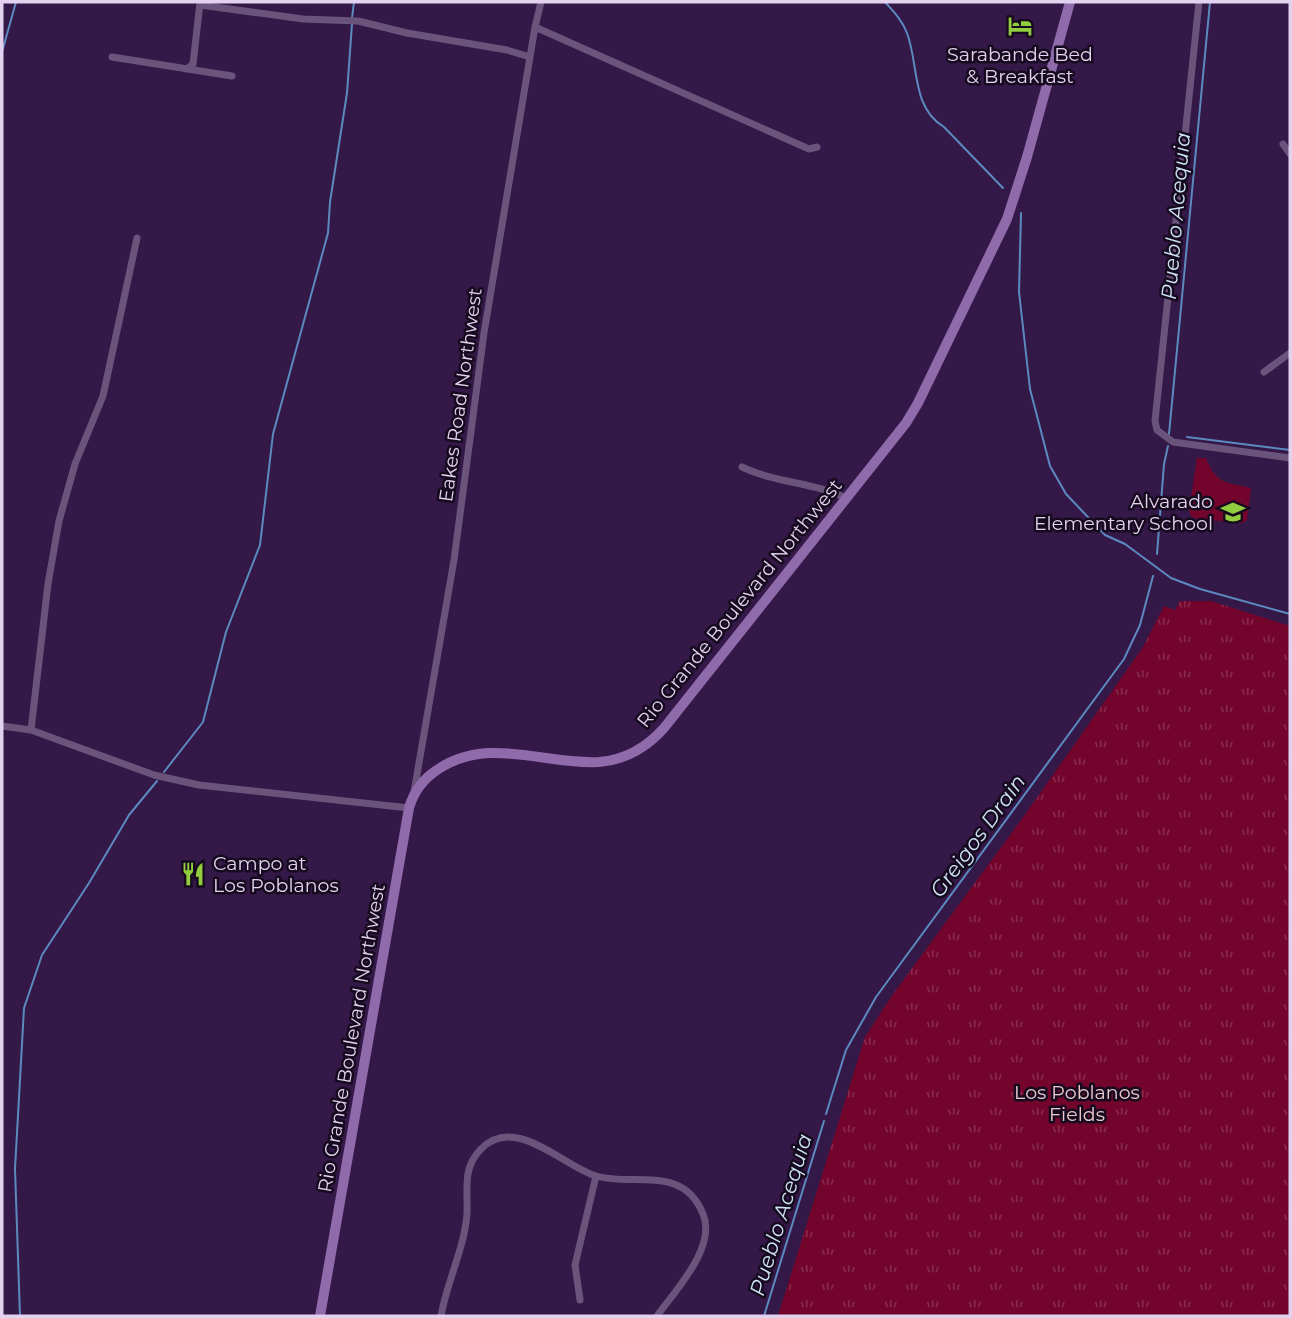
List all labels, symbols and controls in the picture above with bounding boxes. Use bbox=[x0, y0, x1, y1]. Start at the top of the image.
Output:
hotel icon: Sarabande Bed & Breakfast bbox=[1006, 12, 1034, 40]
place label: Sarabande Bed & Breakfast bbox=[947, 43, 1093, 88]
water label: Pueblo Acequia bbox=[1156, 131, 1195, 301]
street label: Eakes Road Northwest bbox=[434, 286, 487, 503]
street label: Rio Grande Boulevard Northwest bbox=[632, 474, 847, 732]
place label: Alvarado Elementary School bbox=[1034, 490, 1213, 535]
school or university icon: Alvarado Elementary School bbox=[1219, 498, 1247, 526]
water label: Greigos Drain bbox=[925, 769, 1031, 902]
place label: Campo at Los Poblanos bbox=[213, 852, 339, 897]
restaurant icon: Campo at Los Poblanos bbox=[179, 860, 207, 888]
street label: Rio Grande Boulevard Northwest bbox=[313, 882, 390, 1194]
park label: Los Poblanos Fields bbox=[1014, 1081, 1140, 1126]
water label: Pueblo Acequia bbox=[744, 1131, 817, 1299]

